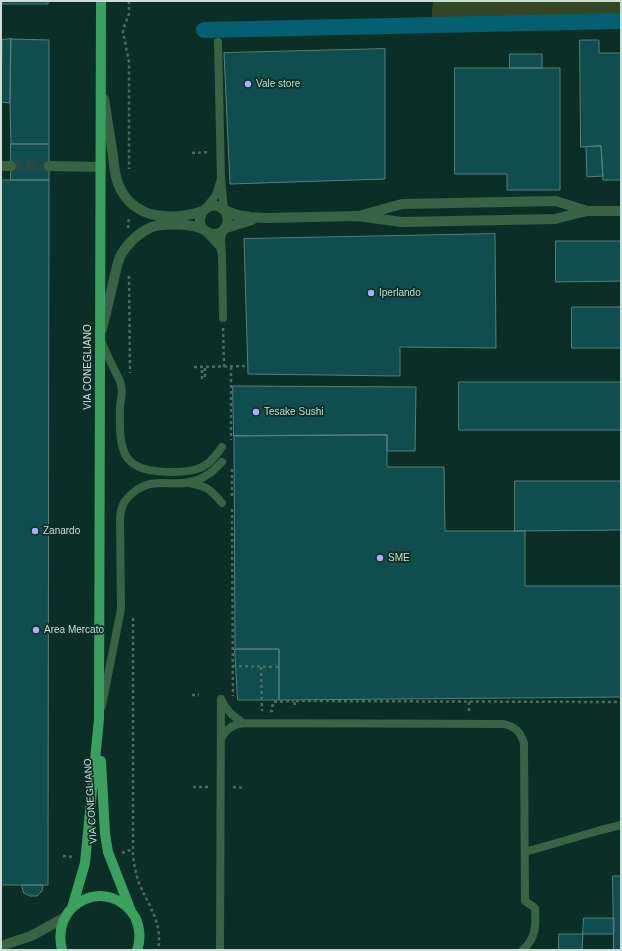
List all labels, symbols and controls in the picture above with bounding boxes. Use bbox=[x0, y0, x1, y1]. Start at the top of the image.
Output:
place label: Vale store bbox=[256, 78, 300, 90]
marker: Vale store bbox=[243, 79, 253, 89]
place label: Iperlando bbox=[379, 287, 421, 299]
marker: Iperlando bbox=[366, 288, 376, 298]
street label: VIA CONEGLIANO bbox=[82, 324, 94, 410]
place label: Tesake Sushi bbox=[264, 406, 323, 418]
marker: Tesake Sushi bbox=[251, 407, 261, 417]
place label: Zanardo bbox=[43, 525, 80, 537]
marker: Zanardo bbox=[30, 526, 40, 536]
place label: SME bbox=[388, 552, 410, 564]
marker: SME bbox=[375, 553, 385, 563]
place label: Area Mercato bbox=[44, 624, 104, 636]
marker: Area Mercato bbox=[31, 625, 41, 635]
street label: VIA CONEGLIANO bbox=[82, 758, 100, 844]

